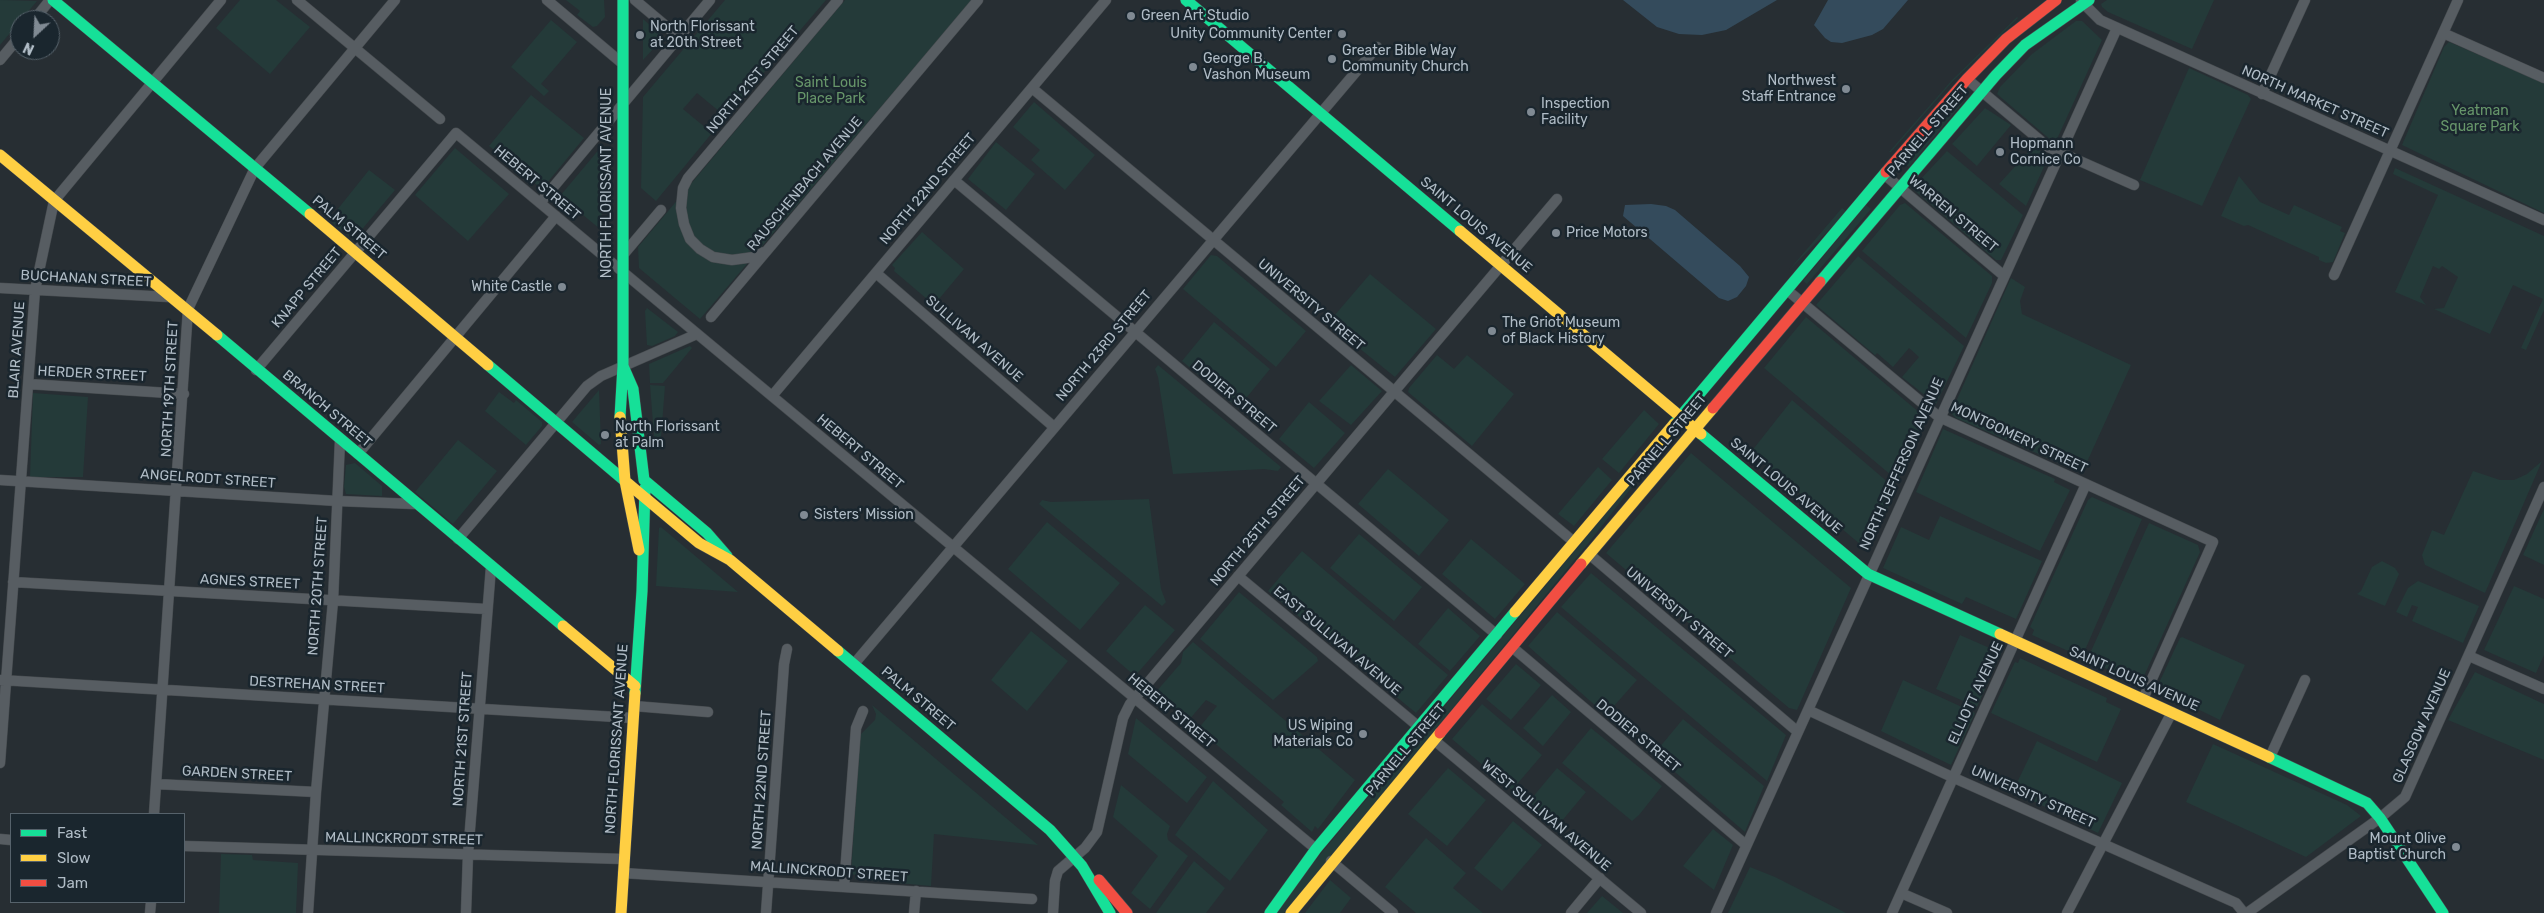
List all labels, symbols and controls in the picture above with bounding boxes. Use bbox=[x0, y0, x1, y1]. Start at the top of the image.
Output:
place label: Green Art Studio bbox=[1141, 8, 1249, 24]
north arrow bbox=[10, 10, 60, 60]
marker: Green Art Studio bbox=[1125, 10, 1137, 22]
place label: North Florissant at 20th Street bbox=[650, 19, 755, 52]
street label: NORTH 21ST STREET bbox=[703, 23, 803, 137]
place label: Unity Community Center bbox=[1170, 26, 1332, 42]
marker: Unity Community Center bbox=[1336, 28, 1348, 40]
marker: North Florissant at 20th Street bbox=[634, 29, 646, 41]
text: N bbox=[21, 38, 37, 58]
place label: Greater Bible Way Community Church bbox=[1342, 43, 1469, 75]
place label: George B. Vashon Museum bbox=[1203, 51, 1310, 84]
marker: Greater Bible Way Community Church bbox=[1326, 53, 1338, 65]
marker: George B. Vashon Museum bbox=[1187, 61, 1199, 73]
street label: NORTH MARKET STREET bbox=[2239, 62, 2391, 142]
place label: Northwest Staff Entrance bbox=[1742, 73, 1836, 105]
park label: Saint Louis Place Park bbox=[795, 75, 867, 108]
street label: PARNELL STREET bbox=[1884, 82, 1972, 180]
marker: Northwest Staff Entrance bbox=[1840, 83, 1852, 95]
street label: NORTH FLORISSANT AVENUE bbox=[599, 88, 615, 278]
place label: Inspection Facility bbox=[1541, 96, 1610, 128]
park label: Yeatman Square Park bbox=[2441, 103, 2519, 136]
marker: Inspection Facility bbox=[1525, 106, 1537, 118]
street label: RAUSCHENBACH AVENUE bbox=[744, 113, 866, 255]
street label: NORTH 22ND STREET bbox=[877, 130, 979, 248]
place label: Hopmann Cornice Co bbox=[2010, 136, 2081, 168]
street label: HEBERT STREET bbox=[490, 142, 584, 224]
marker: Hopmann Cornice Co bbox=[1994, 146, 2006, 158]
street label: WARREN STREET bbox=[1905, 172, 2001, 256]
street label: SAINT LOUIS AVENUE bbox=[1417, 173, 1535, 277]
street label: PALM STREET bbox=[309, 192, 389, 264]
place label: Price Motors bbox=[1566, 225, 1648, 241]
marker: Price Motors bbox=[1550, 227, 1562, 239]
street label: KNAPP STREET bbox=[268, 244, 346, 332]
street label: UNIVERSITY STREET bbox=[1254, 255, 1368, 355]
street label: BUCHANAN STREET bbox=[20, 267, 152, 291]
place label: White Castle bbox=[471, 279, 552, 295]
marker: White Castle bbox=[556, 281, 568, 293]
street label: NORTH 23RD STREET bbox=[1053, 287, 1155, 405]
street label: SULLIVAN AVENUE bbox=[922, 292, 1026, 386]
street label: BLAIR AVENUE bbox=[5, 301, 29, 399]
place label: The Griot Museum of Black History bbox=[1502, 315, 1620, 348]
street label: NORTH 19TH STREET bbox=[158, 320, 182, 458]
marker: The Griot Museum of Black History bbox=[1486, 325, 1498, 337]
street label: DODIER STREET bbox=[1189, 357, 1279, 437]
street label: HERDER STREET bbox=[37, 363, 147, 385]
street label: BRANCH STREET bbox=[279, 367, 375, 451]
street label: NORTH JEFFERSON AVENUE bbox=[1856, 375, 1948, 553]
street label: PARNELL STREET bbox=[1623, 390, 1711, 490]
street label: MONTGOMERY STREET bbox=[1948, 399, 2090, 477]
street label: HEBERT STREET bbox=[813, 411, 907, 493]
place label: North Florissant at Palm bbox=[615, 419, 720, 452]
marker: North Florissant at Palm bbox=[599, 429, 611, 441]
street label: SAINT LOUIS AVENUE bbox=[1727, 434, 1845, 538]
street label: ANGELRODT STREET bbox=[140, 466, 276, 492]
street label: NORTH 25TH STREET bbox=[1207, 472, 1309, 590]
place label: Sisters' Mission bbox=[814, 507, 914, 523]
marker: Sisters' Mission bbox=[798, 509, 810, 521]
street label: NORTH 20TH STREET bbox=[305, 516, 331, 656]
street label: UNIVERSITY STREET bbox=[1622, 563, 1736, 663]
street label: AGNES STREET bbox=[200, 571, 300, 593]
street label: EAST SULLIVAN AVENUE bbox=[1270, 583, 1404, 699]
street label: ELLIOTT AVENUE bbox=[1945, 639, 2007, 747]
street label: NORTH FLORISSANT AVENUE bbox=[602, 643, 632, 835]
street label: SAINT LOUIS AVENUE bbox=[2066, 643, 2202, 715]
street label: PALM STREET bbox=[878, 663, 958, 735]
street label: GLASGOW AVENUE bbox=[2389, 666, 2455, 786]
street label: HEBERT STREET bbox=[1124, 670, 1218, 752]
street label: NORTH 21ST STREET bbox=[450, 671, 476, 807]
street label: DESTREHAN STREET bbox=[249, 673, 385, 697]
street label: DODIER STREET bbox=[1593, 696, 1683, 776]
street label: PARNELL STREET bbox=[1362, 700, 1450, 800]
street label: NORTH 22ND STREET bbox=[749, 710, 775, 850]
place label: US Wiping Materials Co bbox=[1273, 718, 1353, 750]
marker: US Wiping Materials Co bbox=[1357, 728, 1369, 740]
street label: WEST SULLIVAN AVENUE bbox=[1478, 757, 1614, 875]
street label: UNIVERSITY STREET bbox=[1968, 762, 2098, 832]
street label: GARDEN STREET bbox=[182, 763, 292, 785]
legend bbox=[10, 813, 185, 903]
text: Fast bbox=[57, 824, 87, 842]
street label: MALLINCKRODT STREET bbox=[325, 829, 483, 849]
place label: Mount Olive Baptist Church bbox=[2348, 831, 2446, 864]
marker: Mount Olive Baptist Church bbox=[2450, 841, 2462, 853]
text: Slow bbox=[57, 849, 90, 867]
street label: MALLINCKRODT STREET bbox=[750, 858, 908, 886]
text: Jam bbox=[57, 874, 88, 892]

